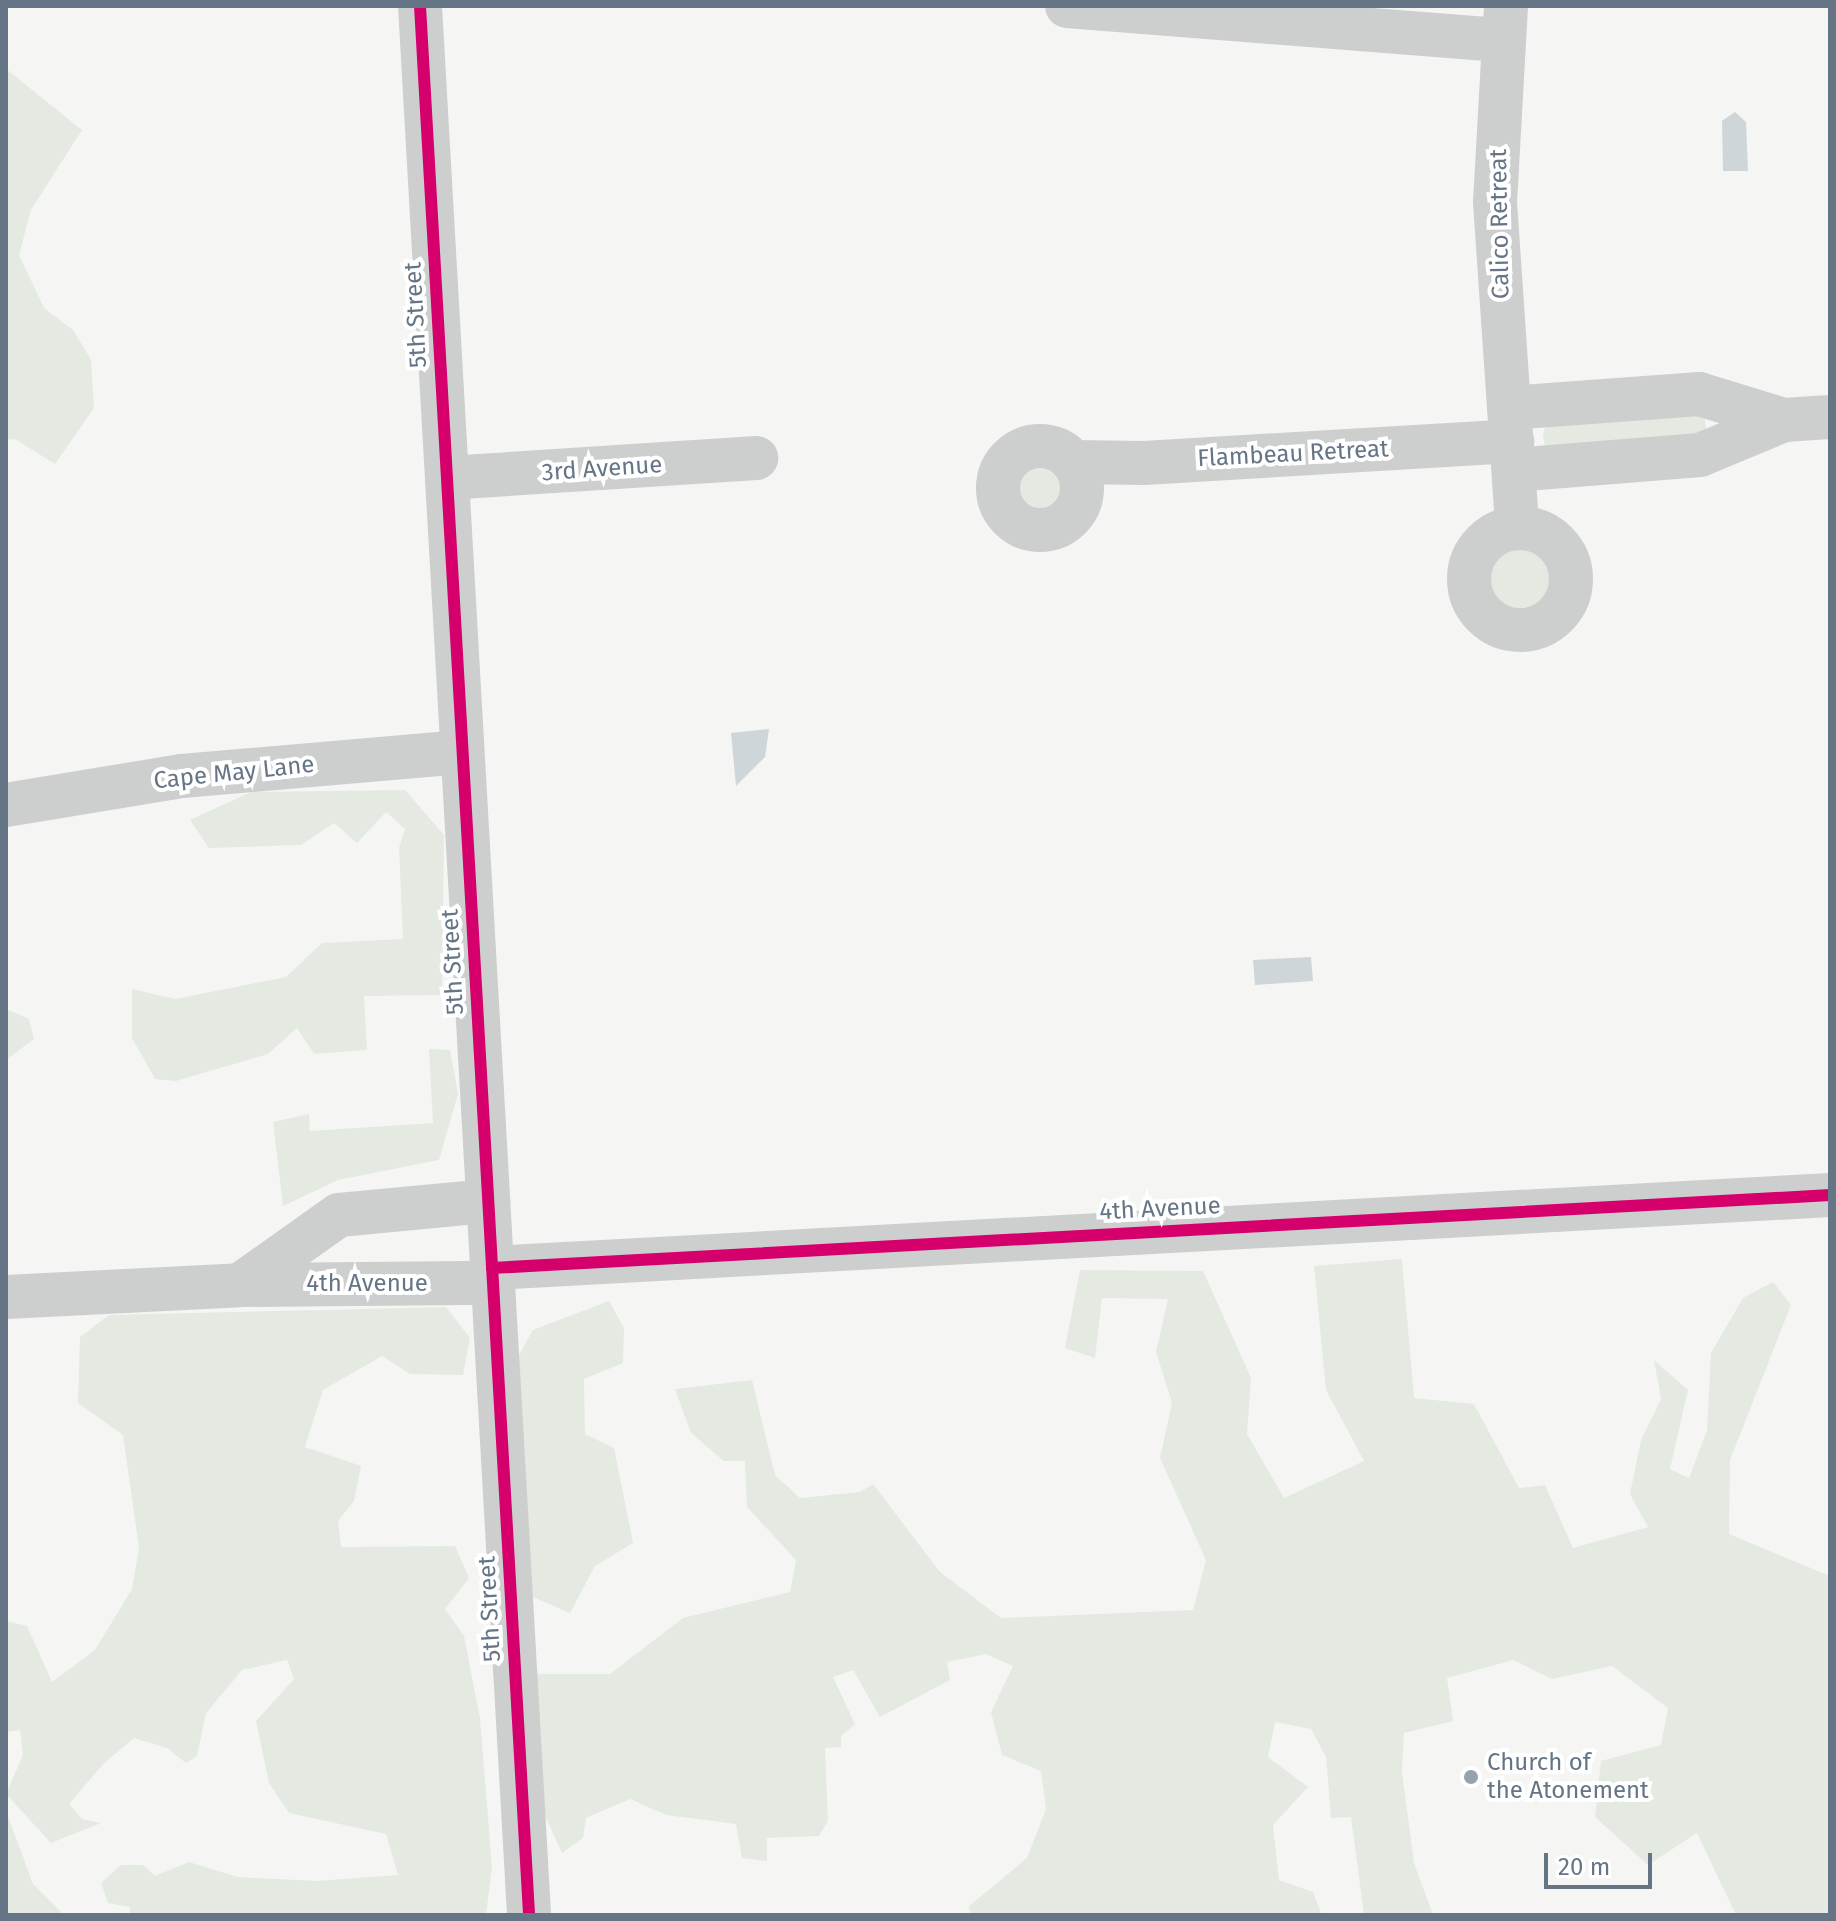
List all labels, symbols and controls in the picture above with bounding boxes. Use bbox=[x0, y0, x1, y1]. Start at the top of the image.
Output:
street label: Calico Retreat bbox=[1484, 149, 1516, 299]
street label: 5th Street bbox=[399, 261, 433, 369]
street label: Flambeau Retreat bbox=[1197, 435, 1389, 473]
street label: 3rd Avenue bbox=[541, 450, 663, 488]
street label: Cape May Lane bbox=[152, 750, 316, 796]
street label: 5th Street bbox=[436, 908, 470, 1016]
street label: 4th Avenue bbox=[1099, 1191, 1221, 1227]
street label: 4th Avenue bbox=[306, 1270, 428, 1298]
street label: 5th Street bbox=[473, 1555, 507, 1663]
place label: Church of the Atonement bbox=[1487, 1749, 1649, 1805]
marker: Church of the Atonement bbox=[1462, 1768, 1480, 1786]
scale bar bbox=[1548, 1837, 1656, 1887]
text: 20 m bbox=[1558, 1853, 1610, 1881]

